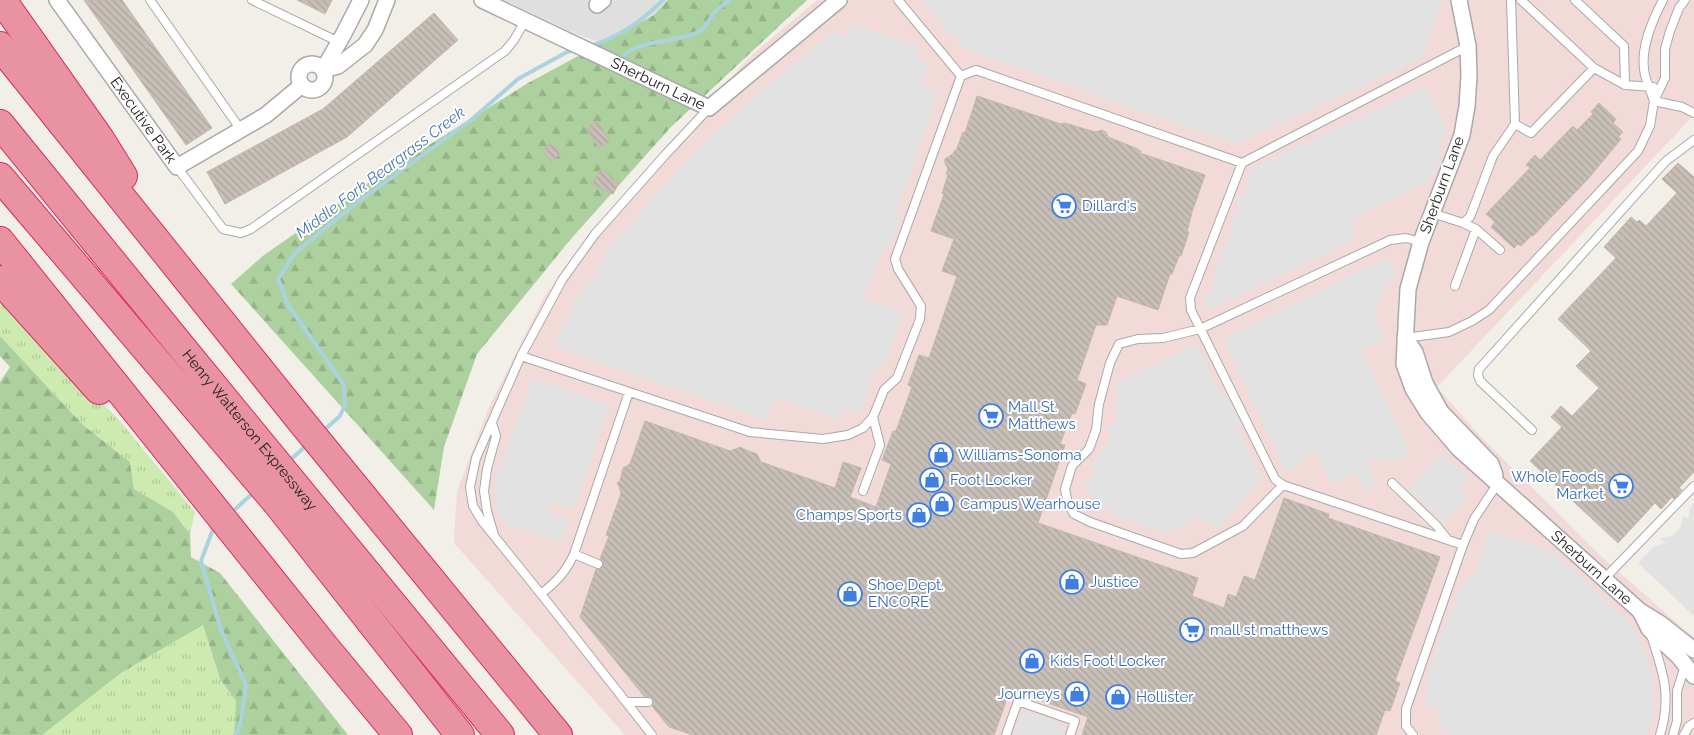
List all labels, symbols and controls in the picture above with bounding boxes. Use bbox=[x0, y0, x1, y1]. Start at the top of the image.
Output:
street label: Sherburn Lane bbox=[608, 54, 708, 114]
street label: Executive Park bbox=[106, 74, 180, 167]
water label: Middle Fork Beargrass Creek bbox=[292, 102, 469, 242]
street label: Sherburn Lane bbox=[1416, 134, 1468, 236]
supermarket icon: Dillard's bbox=[1051, 193, 1077, 219]
place label: Dillard's bbox=[1082, 197, 1137, 215]
street label: Henry Watterson Expressway bbox=[178, 346, 321, 514]
place label: Mall St. Matthews bbox=[1008, 398, 1076, 433]
supermarket icon: Mall St. Matthews bbox=[978, 403, 1004, 429]
shop icon: Williams-Sonoma bbox=[928, 442, 954, 468]
place label: Williams-Sonoma bbox=[958, 446, 1082, 464]
shop icon: Foot Locker bbox=[919, 467, 945, 493]
place label: Whole Foods Market bbox=[1511, 468, 1604, 503]
place label: Foot Locker bbox=[950, 471, 1033, 489]
supermarket icon: Whole Foods Market bbox=[1608, 473, 1634, 499]
shop icon: Campus Wearhouse bbox=[929, 491, 955, 517]
place label: Campus Wearhouse bbox=[960, 495, 1101, 513]
shop icon: Champs Sports bbox=[906, 502, 932, 528]
place label: Champs Sports bbox=[796, 506, 902, 524]
street label: Sherburn Lane bbox=[1547, 527, 1636, 609]
shop icon: Justice bbox=[1059, 569, 1085, 595]
place label: Justice bbox=[1090, 573, 1139, 591]
place label: Shoe Dept. ENCORE bbox=[868, 576, 944, 611]
shop icon: Shoe Dept. ENCORE bbox=[837, 581, 863, 607]
supermarket icon: mall st matthews bbox=[1179, 617, 1205, 643]
place label: mall st matthews bbox=[1210, 621, 1328, 639]
shop icon: Kids Foot Locker bbox=[1019, 648, 1045, 674]
place label: Kids Foot Locker bbox=[1050, 652, 1166, 670]
shop icon: Journeys bbox=[1064, 681, 1090, 707]
shop icon: Hollister bbox=[1105, 684, 1131, 710]
place label: Journeys bbox=[997, 685, 1060, 703]
place label: Hollister bbox=[1136, 688, 1194, 706]

